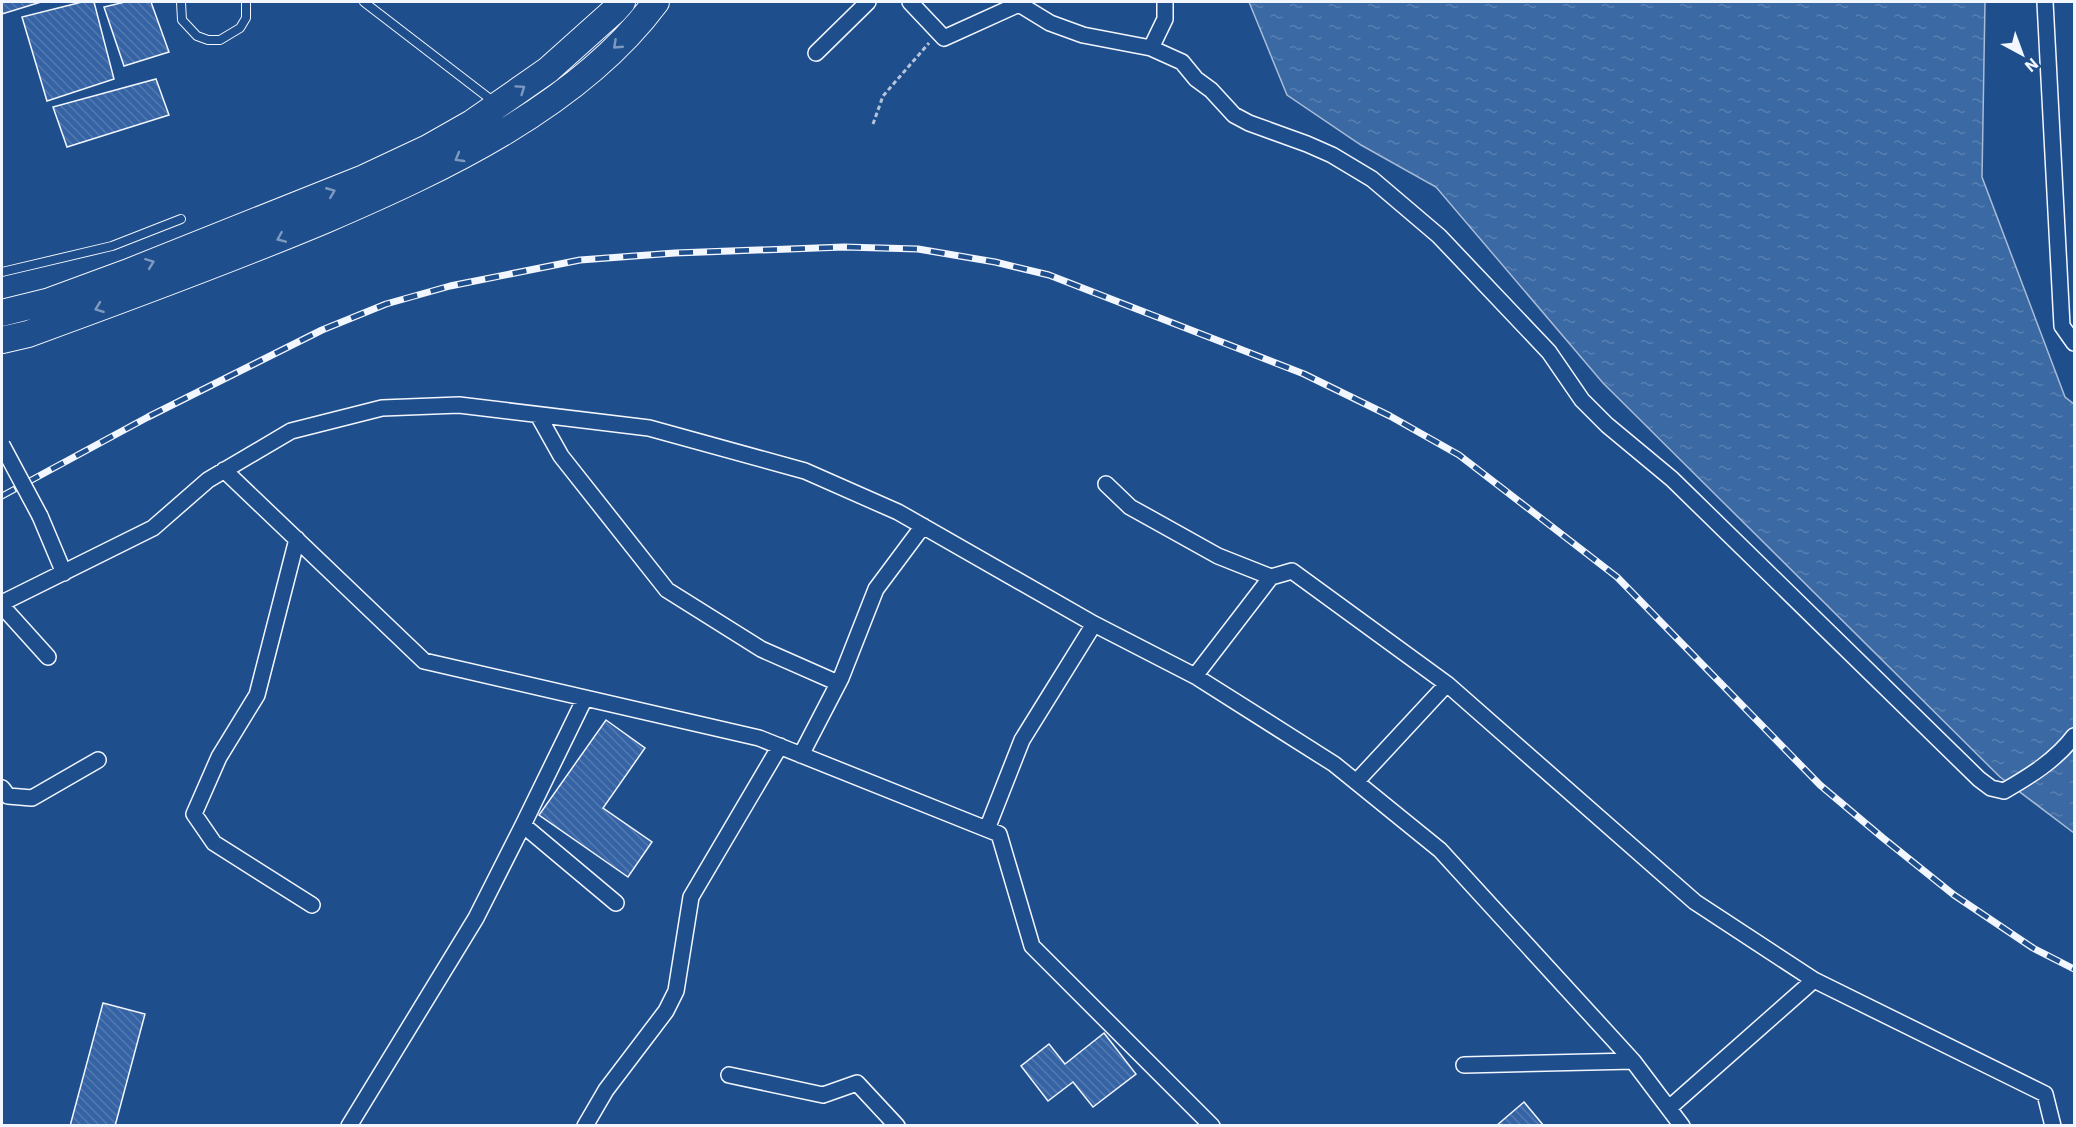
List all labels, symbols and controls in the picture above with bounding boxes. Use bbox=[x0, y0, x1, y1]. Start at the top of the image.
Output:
north arrow bbox=[1992, 24, 2052, 84]
one-way arrow bbox=[613, 38, 624, 49]
text: N bbox=[2021, 54, 2043, 77]
one-way arrow bbox=[514, 85, 525, 96]
one-way arrow bbox=[454, 151, 465, 162]
one-way arrow bbox=[325, 186, 336, 199]
one-way arrow bbox=[276, 231, 287, 243]
one-way arrow bbox=[144, 258, 155, 270]
one-way arrow bbox=[94, 301, 105, 313]

